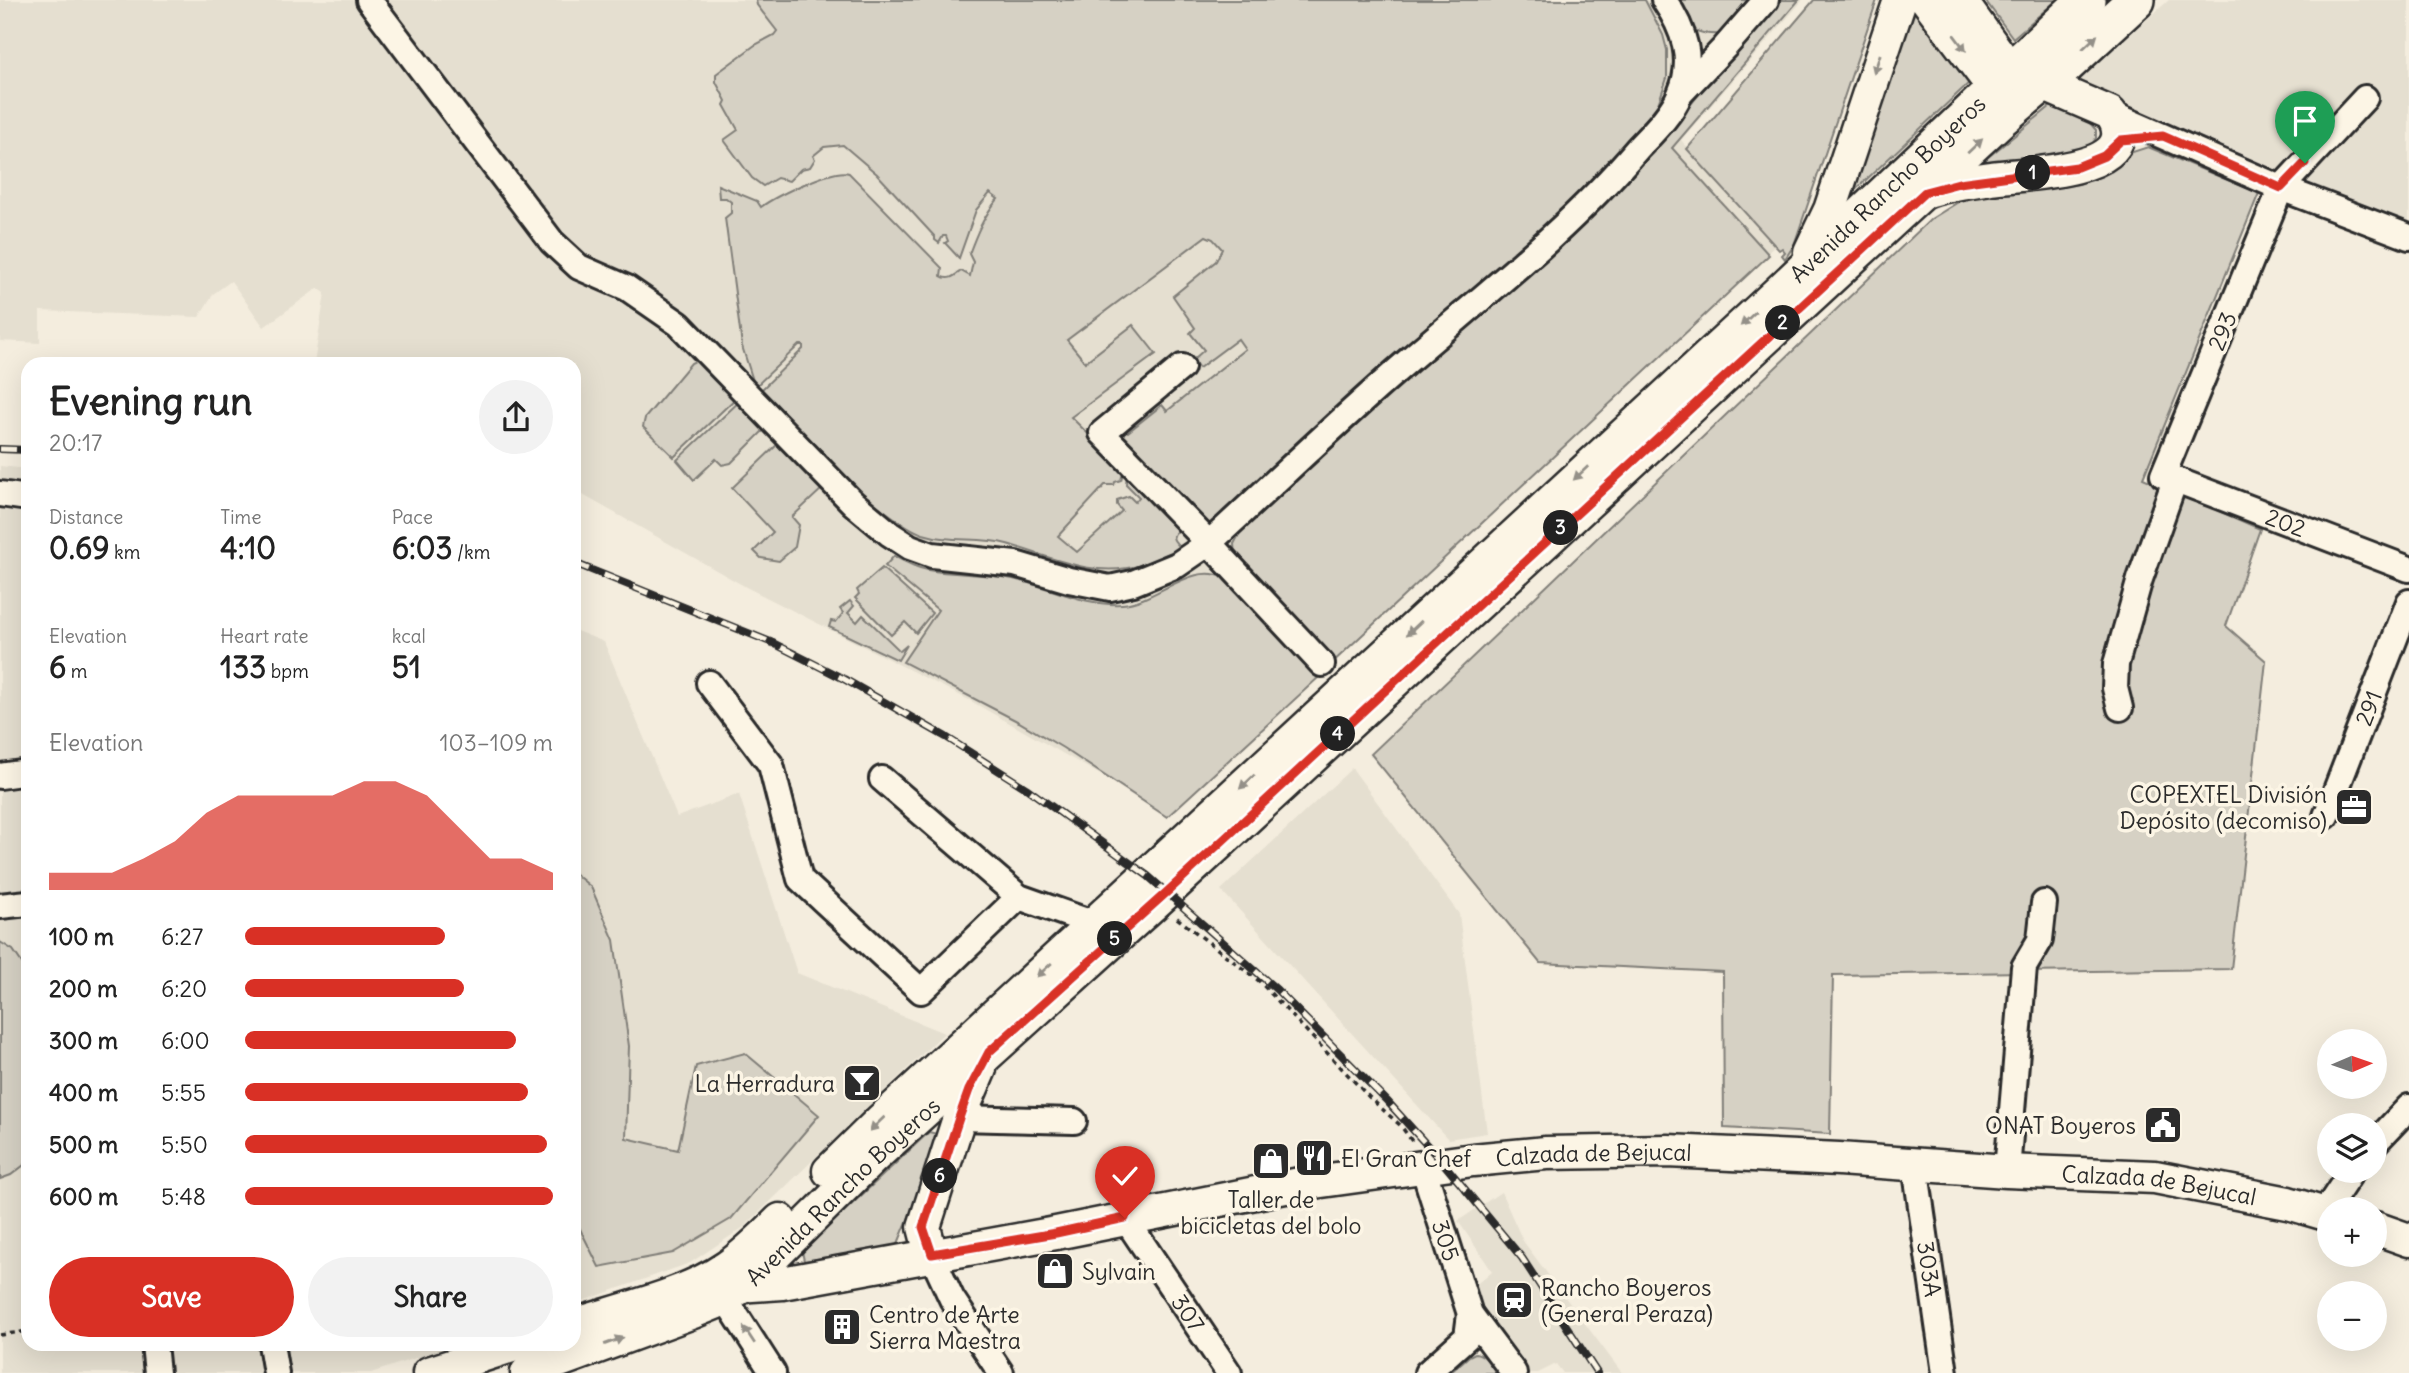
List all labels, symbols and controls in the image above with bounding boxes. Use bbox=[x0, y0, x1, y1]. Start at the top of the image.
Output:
one-way arrow bbox=[1952, 34, 1967, 52]
one-way arrow bbox=[2081, 35, 2098, 51]
one-way arrow bbox=[1871, 54, 1882, 75]
street label: Avenida Rancho Boyeros bbox=[1783, 89, 1991, 288]
pin bbox=[2275, 91, 2335, 163]
icon: arrive bbox=[2286, 102, 2324, 140]
one-way arrow bbox=[1966, 138, 1983, 154]
pin: 1 bbox=[2016, 156, 2050, 190]
text: 1 bbox=[2029, 160, 2036, 184]
pin: 2 bbox=[1766, 306, 1800, 340]
street label: 293 bbox=[2201, 308, 2243, 354]
one-way arrow bbox=[1740, 310, 1757, 326]
text: 2 bbox=[1777, 310, 1788, 334]
text: Evening run bbox=[49, 378, 252, 425]
button: share bbox=[479, 380, 553, 454]
text: 20:17 bbox=[49, 428, 102, 457]
one-way arrow bbox=[1573, 465, 1590, 481]
street label: 202 bbox=[2262, 501, 2310, 543]
text: Distance bbox=[49, 505, 123, 529]
text: Time bbox=[220, 505, 261, 529]
text: Pace bbox=[392, 505, 433, 529]
pin: 3 bbox=[1544, 510, 1578, 546]
text: 3 bbox=[1555, 515, 1566, 539]
text: 0.69 bbox=[49, 529, 110, 567]
text: 4:10 bbox=[220, 529, 276, 567]
text: 6:03 bbox=[392, 529, 453, 567]
text: km bbox=[110, 540, 140, 564]
text: /km bbox=[453, 540, 490, 564]
one-way arrow bbox=[1406, 619, 1423, 635]
text: Elevation bbox=[49, 624, 127, 648]
text: Heart rate bbox=[220, 624, 308, 648]
text: kcal bbox=[392, 624, 426, 648]
text: 6 bbox=[49, 648, 66, 686]
text: 133 bbox=[220, 648, 266, 686]
text: 51 bbox=[392, 648, 421, 686]
text: m bbox=[66, 659, 88, 683]
text: bpm bbox=[266, 659, 309, 683]
street label: 291 bbox=[2348, 686, 2388, 729]
pin: 4 bbox=[1320, 716, 1356, 752]
text: 4 bbox=[1332, 721, 1343, 745]
text: Elevation bbox=[49, 728, 143, 757]
text: 103–109 m bbox=[439, 728, 553, 757]
one-way arrow bbox=[1239, 774, 1256, 790]
place label: COPEXTEL División Depósito (decomiso) bbox=[2119, 780, 2327, 835]
office icon: COPEXTEL División Depósito (decomiso) bbox=[2333, 786, 2375, 828]
text: 100 m bbox=[49, 922, 114, 951]
text: 6:27 bbox=[161, 922, 203, 951]
pin: 5 bbox=[1098, 922, 1132, 956]
text: 5 bbox=[1109, 926, 1120, 950]
one-way arrow bbox=[1035, 962, 1053, 978]
text: 200 m bbox=[49, 974, 118, 1003]
text: 6:20 bbox=[161, 974, 207, 1003]
text: 300 m bbox=[49, 1026, 118, 1055]
text: 6:00 bbox=[161, 1026, 210, 1055]
north arrow bbox=[2317, 1029, 2387, 1099]
map controls bbox=[2317, 1029, 2387, 1351]
bar icon: La Herradura bbox=[841, 1062, 883, 1104]
place label: La Herradura bbox=[695, 1069, 835, 1098]
text: 400 m bbox=[49, 1078, 118, 1107]
text: 5:55 bbox=[161, 1078, 206, 1107]
street label: Avenida Rancho Boyeros bbox=[739, 1090, 946, 1291]
public building icon: ONAT Boyeros bbox=[2142, 1104, 2184, 1146]
place label: ONAT Boyeros bbox=[1985, 1111, 2136, 1140]
button: layers bbox=[2317, 1113, 2387, 1183]
one-way arrow bbox=[869, 1116, 886, 1132]
text: 500 m bbox=[49, 1130, 118, 1159]
text: 5:50 bbox=[161, 1130, 208, 1159]
street label: Calzada de Bejucal bbox=[1494, 1136, 1692, 1172]
restaurant icon: El Gran Chef bbox=[1293, 1137, 1335, 1179]
shop icon: Taller de bicicletas del bolo bbox=[1250, 1140, 1292, 1182]
place label: El Gran Chef bbox=[1341, 1144, 1472, 1173]
pin bbox=[1095, 1146, 1155, 1218]
icon: check bbox=[1106, 1157, 1144, 1195]
pin: 6 bbox=[922, 1158, 958, 1194]
street label: Calzada de Bejucal bbox=[2061, 1159, 2259, 1211]
text: 6 bbox=[934, 1163, 945, 1187]
text: 600 m bbox=[49, 1182, 118, 1211]
text: 5:48 bbox=[161, 1182, 206, 1211]
place label: Taller de bicicletas del bolo bbox=[1181, 1185, 1361, 1240]
button: + bbox=[2317, 1197, 2387, 1267]
street label: 305 bbox=[1426, 1216, 1467, 1265]
street label: 303A bbox=[1912, 1239, 1948, 1299]
shop icon: Sylvain bbox=[1034, 1250, 1076, 1292]
button: Save bbox=[49, 1257, 294, 1337]
button: Share bbox=[308, 1257, 553, 1337]
place label: Sylvain bbox=[1082, 1257, 1156, 1286]
place label: Rancho Boyeros (General Peraza) bbox=[1541, 1273, 1713, 1328]
station icon: Rancho Boyeros (General Peraza) bbox=[1493, 1279, 1535, 1321]
button: − bbox=[2317, 1281, 2387, 1351]
street label: 307 bbox=[1166, 1288, 1211, 1337]
place label: Centro de Arte Sierra Maestra bbox=[869, 1300, 1021, 1355]
building icon: Centro de Arte Sierra Maestra bbox=[821, 1306, 863, 1348]
one-way arrow bbox=[743, 1326, 756, 1345]
one-way arrow bbox=[604, 1336, 625, 1347]

